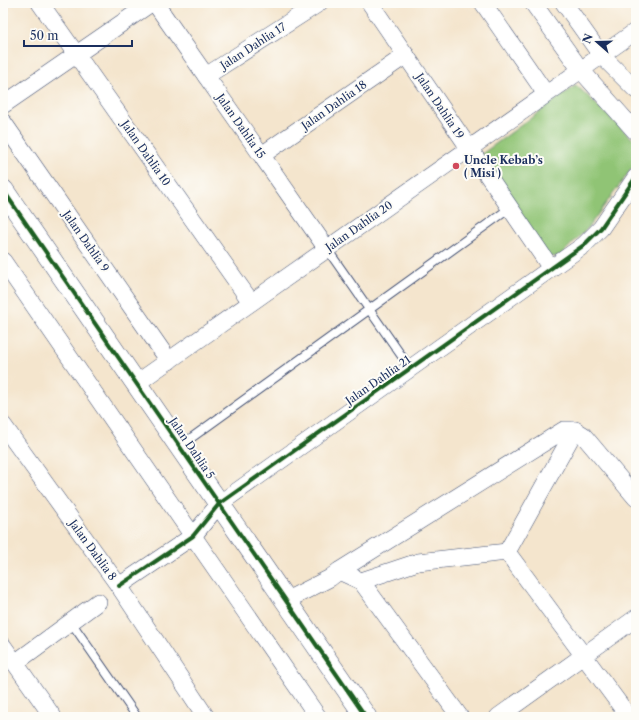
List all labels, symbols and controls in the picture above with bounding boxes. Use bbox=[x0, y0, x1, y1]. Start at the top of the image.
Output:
street label: Jalan Dahlia 17 bbox=[216, 19, 289, 73]
scale bar bbox=[24, 22, 132, 48]
north arrow bbox=[577, 22, 617, 62]
text: 50 m bbox=[30, 28, 59, 43]
text: N bbox=[579, 31, 596, 45]
street label: Jalan Dahlia 19 bbox=[412, 69, 467, 142]
street label: Jalan Dahlia 18 bbox=[297, 77, 369, 134]
street label: Jalan Dahlia 15 bbox=[212, 89, 269, 161]
street label: Jalan Dahlia 10 bbox=[117, 116, 174, 189]
place label: Uncle Kebab’s ( Misi ) bbox=[464, 153, 543, 180]
marker: Uncle Kebab’s ( Misi ) bbox=[451, 161, 461, 171]
street label: Jalan Dahlia 20 bbox=[321, 198, 395, 255]
street label: Jalan Dahlia 9 bbox=[59, 206, 112, 274]
street label: Jalan Dahlia 21 bbox=[341, 352, 414, 409]
street label: Jalan Dahlia 5 bbox=[165, 413, 218, 481]
street label: Jalan Dahlia 8 bbox=[65, 515, 120, 583]

